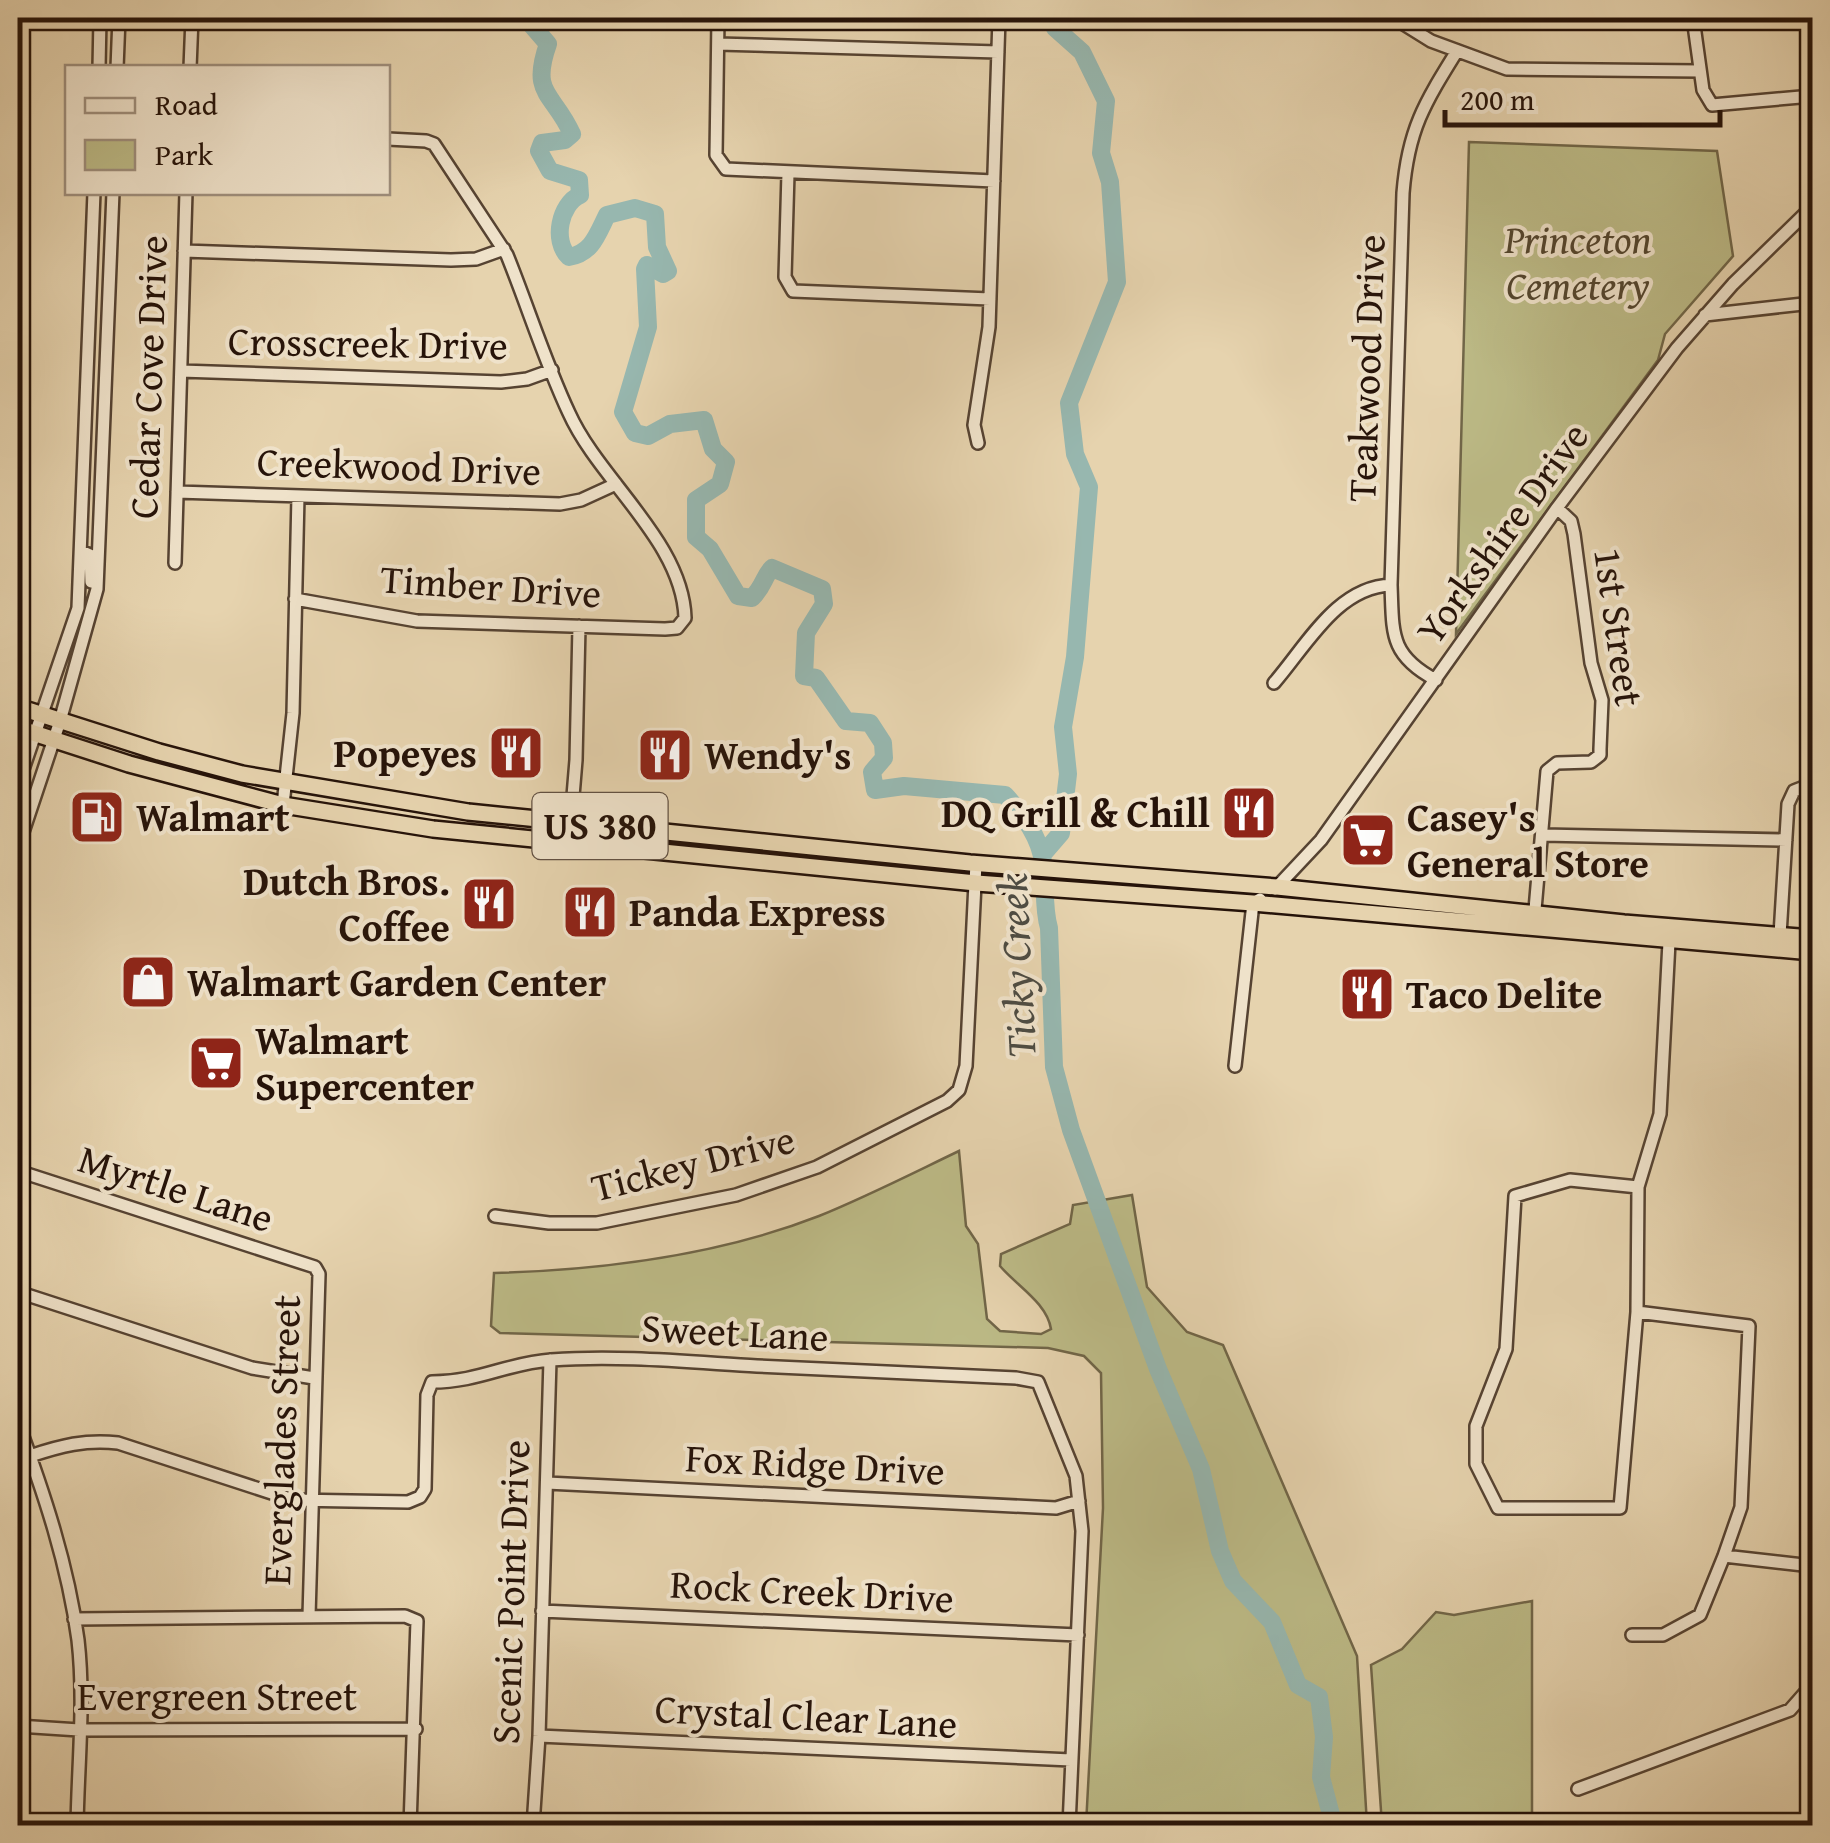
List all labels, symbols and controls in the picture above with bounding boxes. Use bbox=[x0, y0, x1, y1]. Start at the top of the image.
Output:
legend bbox=[65, 65, 390, 195]
scale bar bbox=[1445, 65, 1720, 127]
text: 200 m bbox=[1460, 77, 1535, 121]
text: Road bbox=[155, 82, 218, 126]
text: Park bbox=[155, 132, 214, 176]
park label: Princeton Cemetery bbox=[1503, 209, 1652, 314]
street label: Teakwood Drive bbox=[1331, 233, 1400, 503]
street label: Cedar Cove Drive bbox=[113, 234, 182, 520]
street label: Crosscreek Drive bbox=[228, 311, 508, 374]
street label: Yorkshire Drive bbox=[1401, 410, 1602, 656]
street label: Creekwood Drive bbox=[256, 431, 542, 500]
street label: 1st Street bbox=[1579, 544, 1660, 710]
street label: Timber Drive bbox=[379, 548, 603, 623]
place label: Popeyes bbox=[334, 723, 477, 782]
restaurant icon: Popeyes bbox=[486, 723, 546, 783]
restaurant icon: Wendy's bbox=[635, 725, 695, 785]
place label: Wendy's bbox=[704, 725, 852, 784]
place label: DQ Grill & Chill bbox=[941, 783, 1210, 842]
restaurant icon: DQ Grill & Chill bbox=[1219, 783, 1279, 843]
fuel station icon: Walmart bbox=[67, 787, 127, 847]
place label: Walmart bbox=[136, 787, 290, 846]
place label: Casey's General Store bbox=[1407, 787, 1649, 892]
road number: US 380 bbox=[532, 793, 668, 859]
supermarket icon: Casey's General Store bbox=[1338, 810, 1398, 870]
place label: Dutch Bros. Coffee bbox=[243, 851, 450, 956]
water label: Ticky Creek bbox=[980, 871, 1051, 1060]
restaurant icon: Dutch Bros. Coffee bbox=[459, 874, 519, 934]
restaurant icon: Panda Express bbox=[560, 882, 620, 942]
place label: Panda Express bbox=[629, 882, 886, 941]
shop icon: Walmart Garden Center bbox=[118, 952, 178, 1012]
place label: Walmart Garden Center bbox=[187, 952, 606, 1011]
restaurant icon: Taco Delite bbox=[1337, 964, 1397, 1024]
place label: Taco Delite bbox=[1406, 964, 1602, 1023]
place label: Walmart Supercenter bbox=[255, 1010, 474, 1115]
supermarket icon: Walmart Supercenter bbox=[186, 1033, 246, 1093]
street label: Tickey Drive bbox=[585, 1109, 801, 1216]
street label: Myrtle Lane bbox=[71, 1128, 281, 1247]
street label: Everglades Street bbox=[246, 1294, 315, 1586]
street label: Sweet Lane bbox=[640, 1297, 830, 1366]
street label: Fox Ridge Drive bbox=[684, 1427, 946, 1500]
street label: Scenic Point Drive bbox=[475, 1439, 544, 1745]
street label: Rock Creek Drive bbox=[669, 1554, 955, 1627]
street label: Evergreen Street bbox=[77, 1666, 357, 1725]
street label: Crystal Clear Lane bbox=[653, 1678, 959, 1753]

